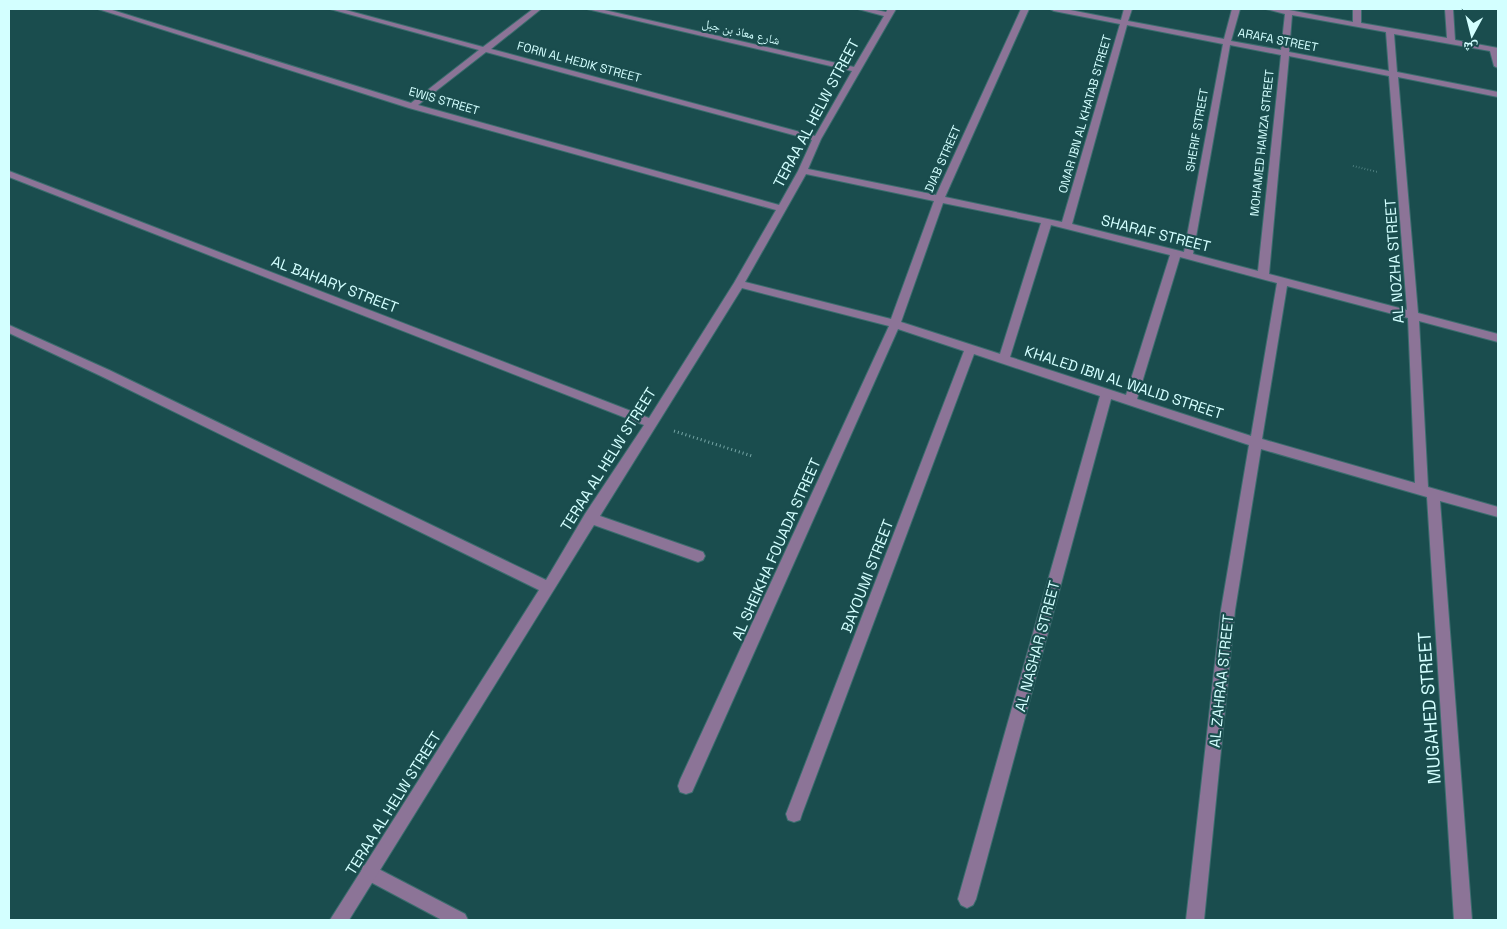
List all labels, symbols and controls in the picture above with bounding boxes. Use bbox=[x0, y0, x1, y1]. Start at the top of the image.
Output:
north arrow bbox=[1447, 10, 1497, 60]
street label: شارع معاذ بن جبل bbox=[701, 15, 781, 49]
street label: ARAFA STREET bbox=[1237, 24, 1319, 56]
street label: OMAR IBN AL KHATAB STREET bbox=[1055, 33, 1115, 195]
street label: TERAA AL HELW STREET bbox=[769, 35, 863, 191]
street label: FORN AL HEDIK STREET bbox=[515, 38, 643, 86]
text: ش bbox=[1462, 38, 1479, 58]
street label: MOHAMED HAMZA STREET bbox=[1246, 69, 1278, 217]
street label: EWIS STREET bbox=[407, 83, 481, 119]
street label: SHERIF STREET bbox=[1182, 87, 1212, 173]
street label: DIAB STREET bbox=[921, 123, 965, 195]
street label: AL NOZHA STREET bbox=[1380, 198, 1408, 324]
street label: SHARAF STREET bbox=[1099, 210, 1213, 256]
street label: AL BAHARY STREET bbox=[269, 251, 401, 317]
street label: KHALED IBN AL WALID STREET bbox=[1022, 341, 1226, 423]
street label: TERAA AL HELW STREET bbox=[556, 384, 660, 534]
street label: AL SHEIKHA FOUADA STREET bbox=[727, 455, 825, 643]
street label: BAYOUMI STREET bbox=[837, 516, 897, 635]
street label: AL NASHAR STREET bbox=[1010, 578, 1064, 714]
street label: AL ZAHRAA STREET bbox=[1205, 613, 1237, 749]
street label: MUGAHED STREET bbox=[1412, 631, 1446, 785]
street label: TERAA AL HELW STREET bbox=[341, 728, 445, 878]

